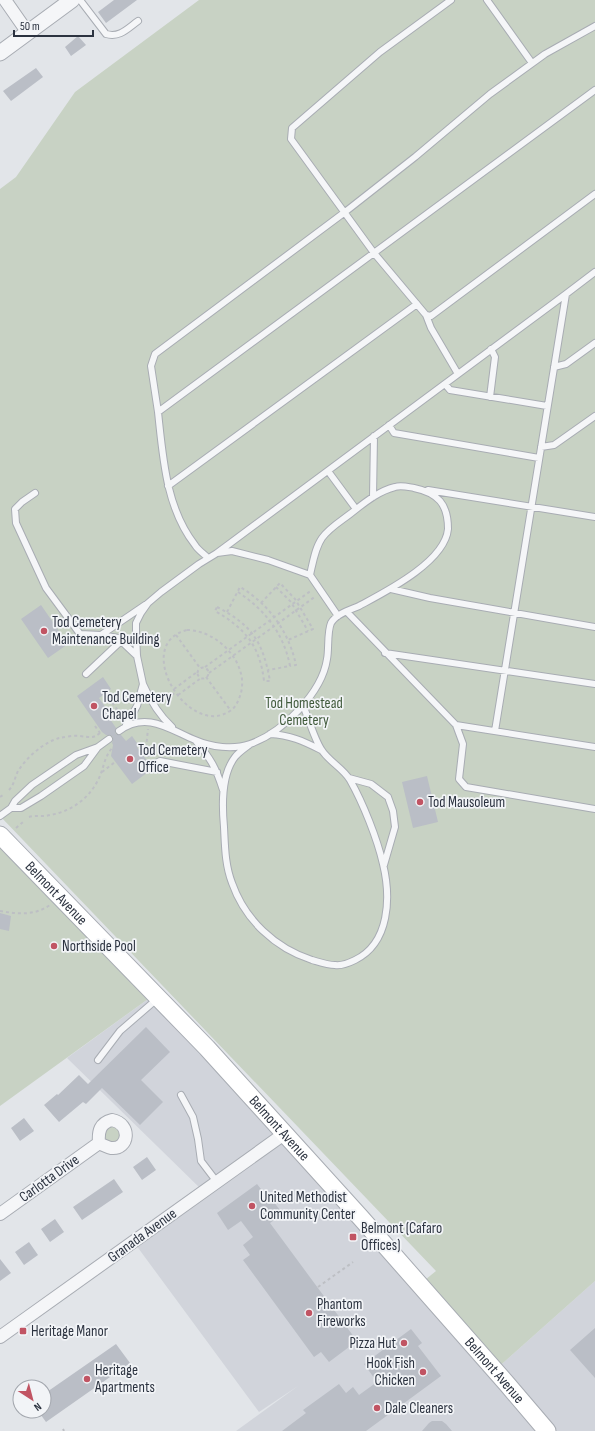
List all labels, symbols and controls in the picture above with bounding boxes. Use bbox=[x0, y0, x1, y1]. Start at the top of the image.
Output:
scale bar bbox=[14, 12, 93, 38]
text: 50 m bbox=[20, 19, 40, 34]
place label: Tod Cemetery Maintenance Building bbox=[52, 613, 159, 649]
marker: Tod Cemetery Maintenance Building bbox=[39, 626, 49, 636]
place label: Tod Cemetery Chapel bbox=[102, 688, 172, 724]
park label: Tod Homestead Cemetery bbox=[265, 694, 343, 730]
marker: Tod Cemetery Chapel bbox=[89, 701, 99, 711]
place label: Tod Cemetery Office bbox=[138, 741, 208, 777]
marker: Tod Cemetery Office bbox=[125, 754, 135, 764]
place label: Tod Mausoleum bbox=[428, 793, 505, 812]
marker: Tod Mausoleum bbox=[415, 797, 425, 807]
street label: Belmont Avenue bbox=[21, 858, 91, 929]
place label: Northside Pool bbox=[62, 937, 136, 956]
marker: Northside Pool bbox=[49, 941, 59, 951]
street label: Belmont Avenue bbox=[245, 1092, 314, 1165]
street label: Carlotta Drive bbox=[16, 1150, 83, 1207]
place label: United Methodist Community Center bbox=[260, 1188, 356, 1224]
marker: United Methodist Community Center bbox=[247, 1201, 257, 1211]
street label: Granada Avenue bbox=[104, 1204, 180, 1267]
place label: Belmont (Cafaro Offices) bbox=[361, 1219, 442, 1255]
marker: Belmont (Cafaro Offices) bbox=[348, 1232, 358, 1242]
place label: Phantom Fireworks bbox=[317, 1295, 366, 1331]
marker: Phantom Fireworks bbox=[304, 1308, 314, 1318]
place label: Heritage Manor bbox=[31, 1322, 109, 1341]
marker: Heritage Manor bbox=[18, 1326, 28, 1336]
place label: Pizza Hut bbox=[349, 1334, 396, 1353]
street label: Belmont Avenue bbox=[460, 1334, 528, 1407]
marker: Pizza Hut bbox=[399, 1338, 409, 1348]
place label: Hook Fish Chicken bbox=[366, 1354, 415, 1390]
place label: Heritage Apartments bbox=[94, 1361, 155, 1397]
marker: Hook Fish Chicken bbox=[418, 1367, 428, 1377]
marker: Heritage Apartments bbox=[82, 1374, 92, 1384]
north arrow bbox=[12, 1379, 52, 1419]
place label: Dale Cleaners bbox=[385, 1399, 453, 1418]
text: N bbox=[31, 1400, 44, 1414]
marker: Dale Cleaners bbox=[372, 1403, 382, 1413]

